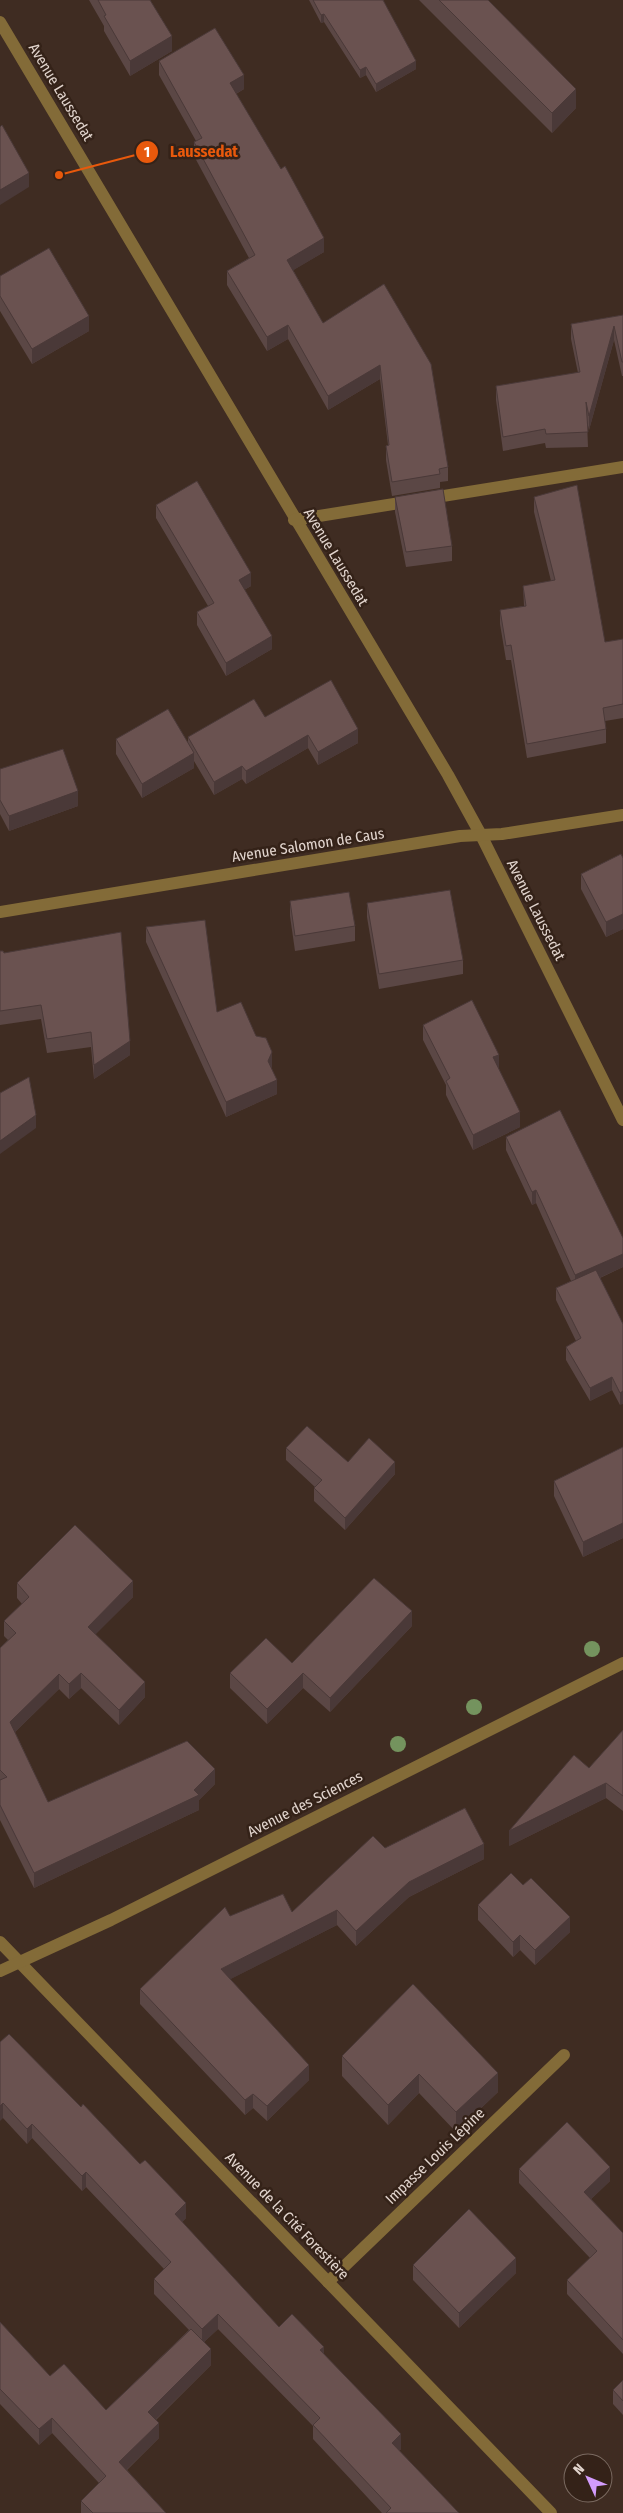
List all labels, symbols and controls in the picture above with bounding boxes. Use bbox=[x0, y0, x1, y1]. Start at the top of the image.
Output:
street label: Avenue Laussedat bbox=[25, 40, 97, 144]
callout: Laussedat bbox=[135, 136, 248, 167]
text: Laussedat bbox=[170, 142, 238, 161]
text: 1 bbox=[144, 143, 150, 161]
street label: Avenue Laussedat bbox=[300, 505, 372, 609]
street label: Avenue Salomon de Caus bbox=[231, 824, 385, 866]
street label: Avenue Laussedat bbox=[503, 857, 569, 963]
street label: Avenue des Sciences bbox=[244, 1767, 366, 1841]
street label: Impasse Louis Lépine bbox=[382, 2104, 488, 2208]
street label: Avenue de la Cité Forestière bbox=[221, 2149, 353, 2283]
north arrow bbox=[563, 2453, 613, 2503]
text: N bbox=[570, 2460, 588, 2478]

